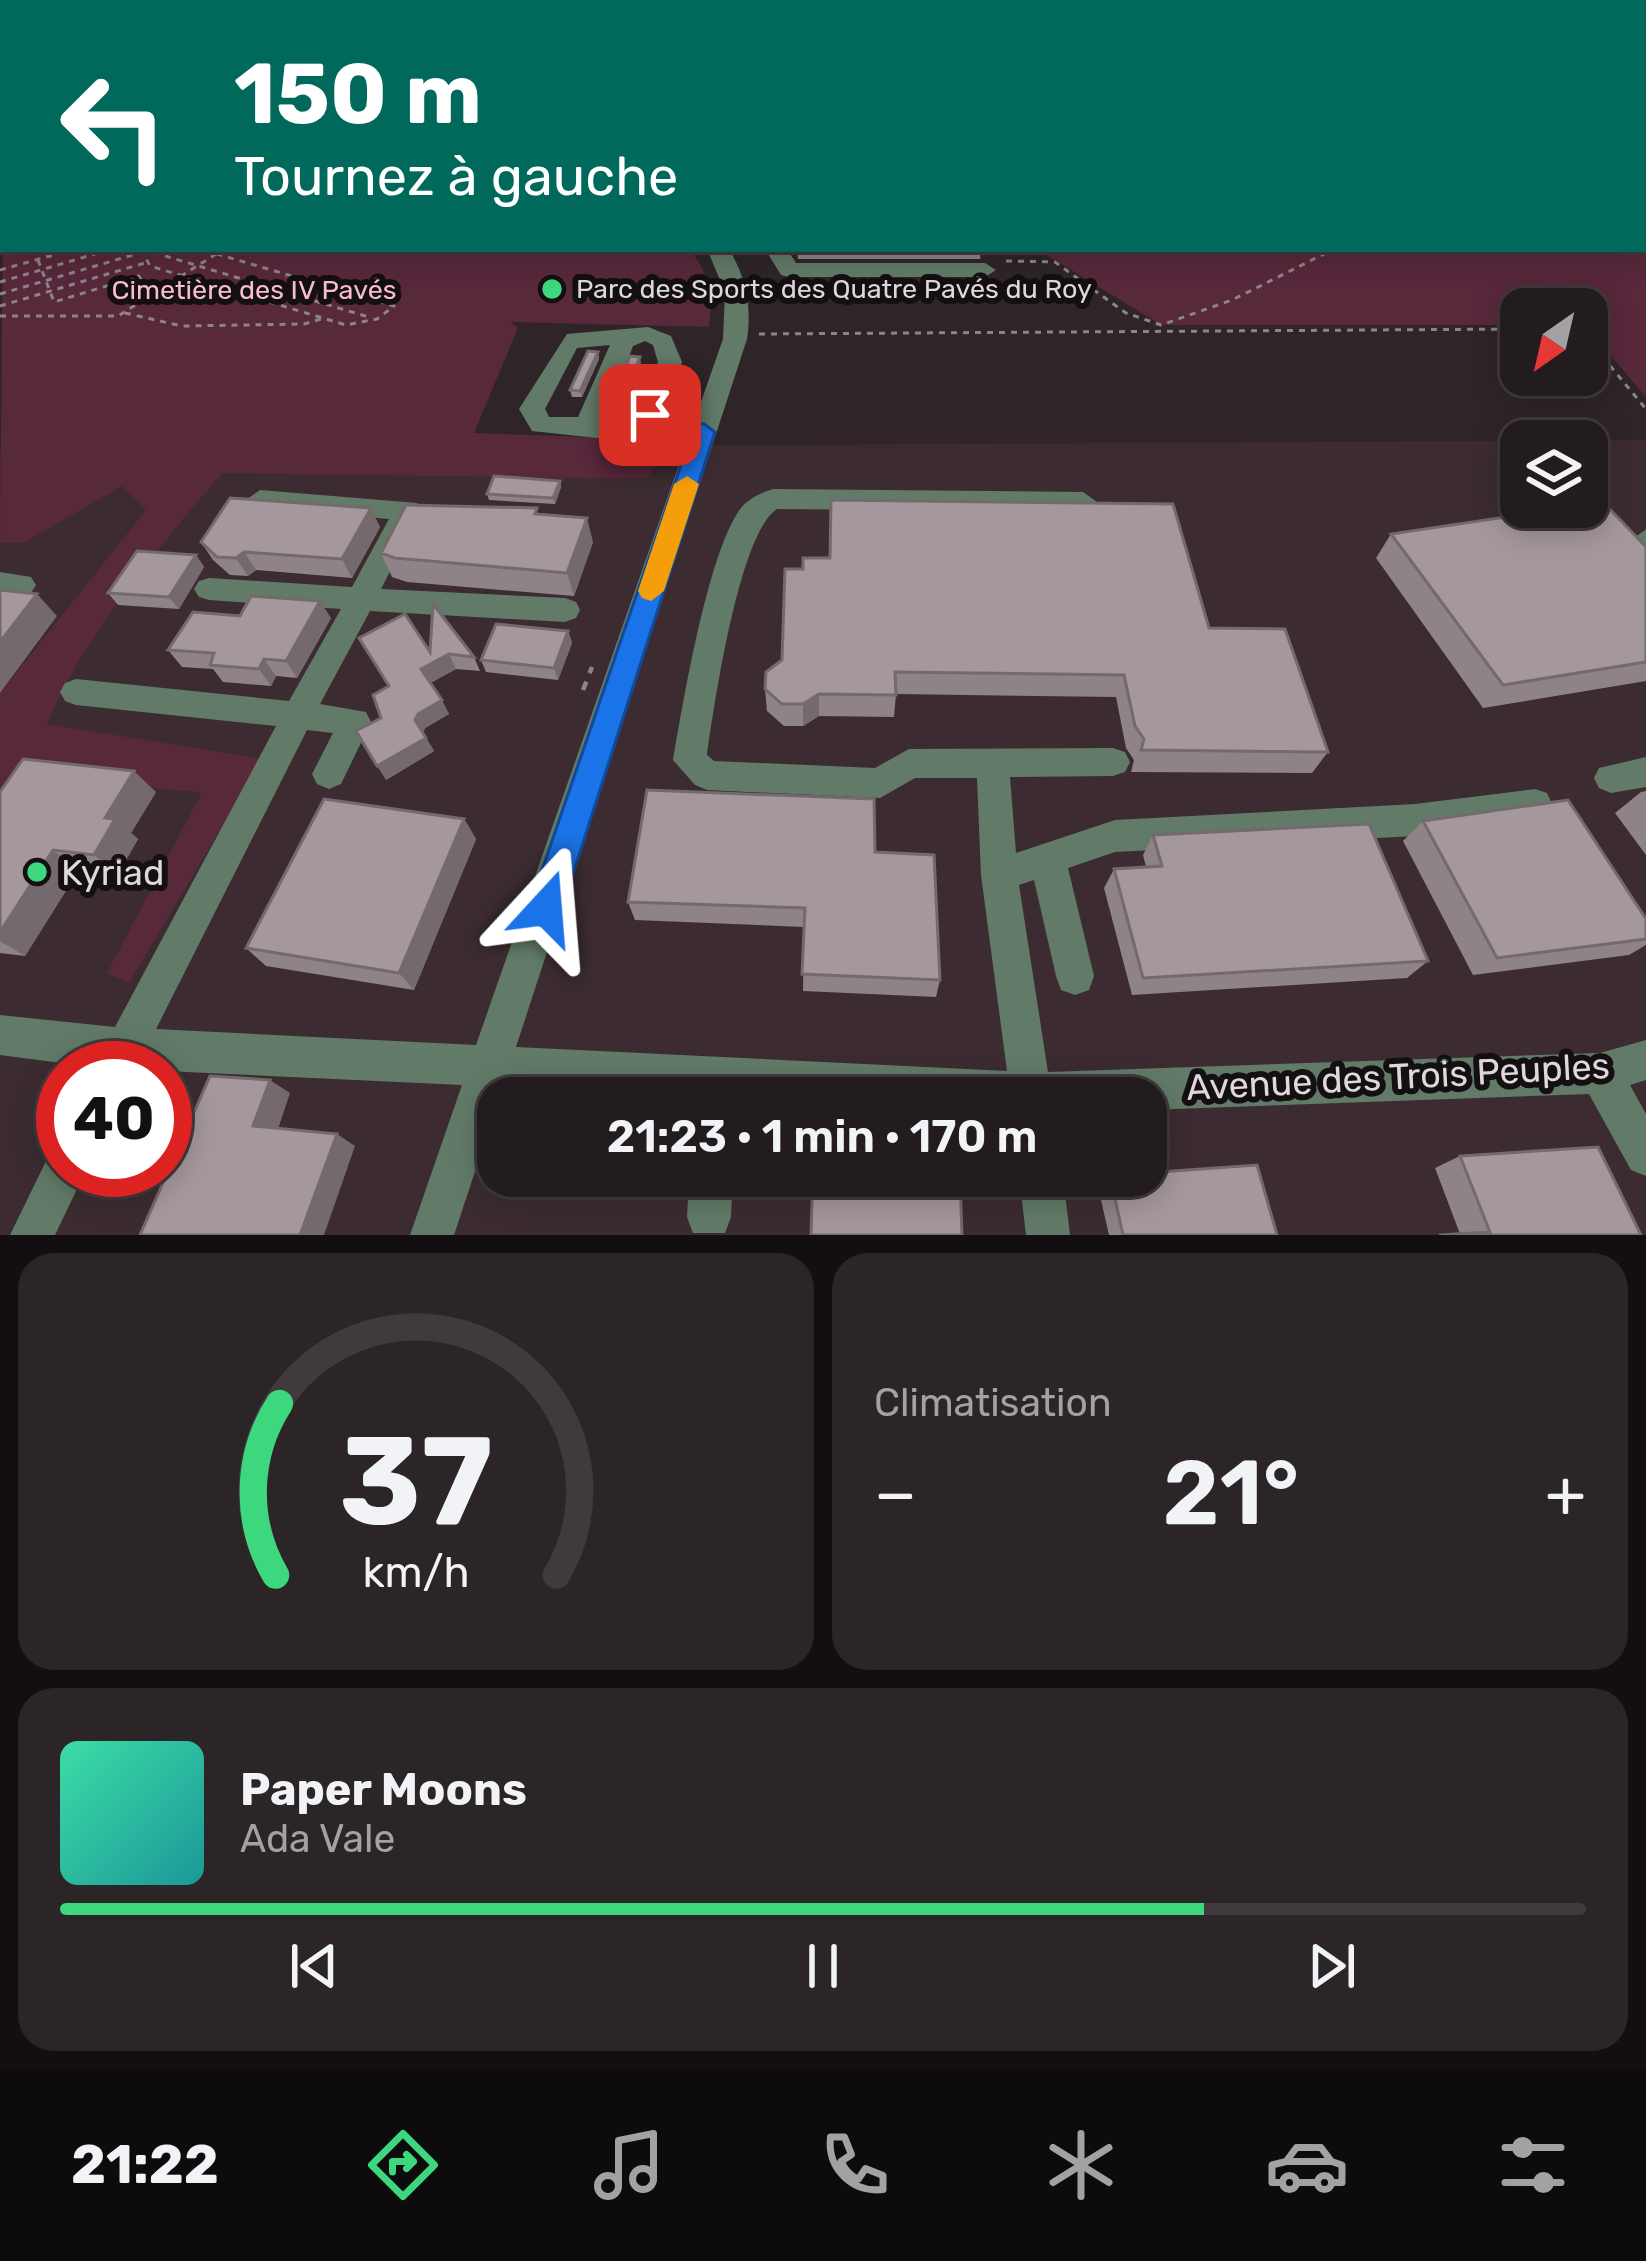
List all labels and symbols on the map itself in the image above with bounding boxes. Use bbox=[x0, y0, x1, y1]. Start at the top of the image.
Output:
place label: Parc des Sports des Quatre Pavés du Roy bbox=[576, 273, 1092, 305]
park label: Cimetière des IV Pavés bbox=[111, 274, 397, 306]
marker: Parc des Sports des Quatre Pavés du Roy bbox=[539, 276, 565, 302]
north arrow bbox=[1500, 288, 1608, 396]
pin bbox=[599, 364, 701, 466]
position arrow bbox=[483, 845, 609, 971]
place label: Kyriad bbox=[61, 851, 164, 894]
marker: Kyriad bbox=[24, 859, 50, 885]
speed limit sign: 40 bbox=[36, 1041, 192, 1197]
street label: Avenue des Trois Peuples bbox=[1185, 1044, 1611, 1109]

